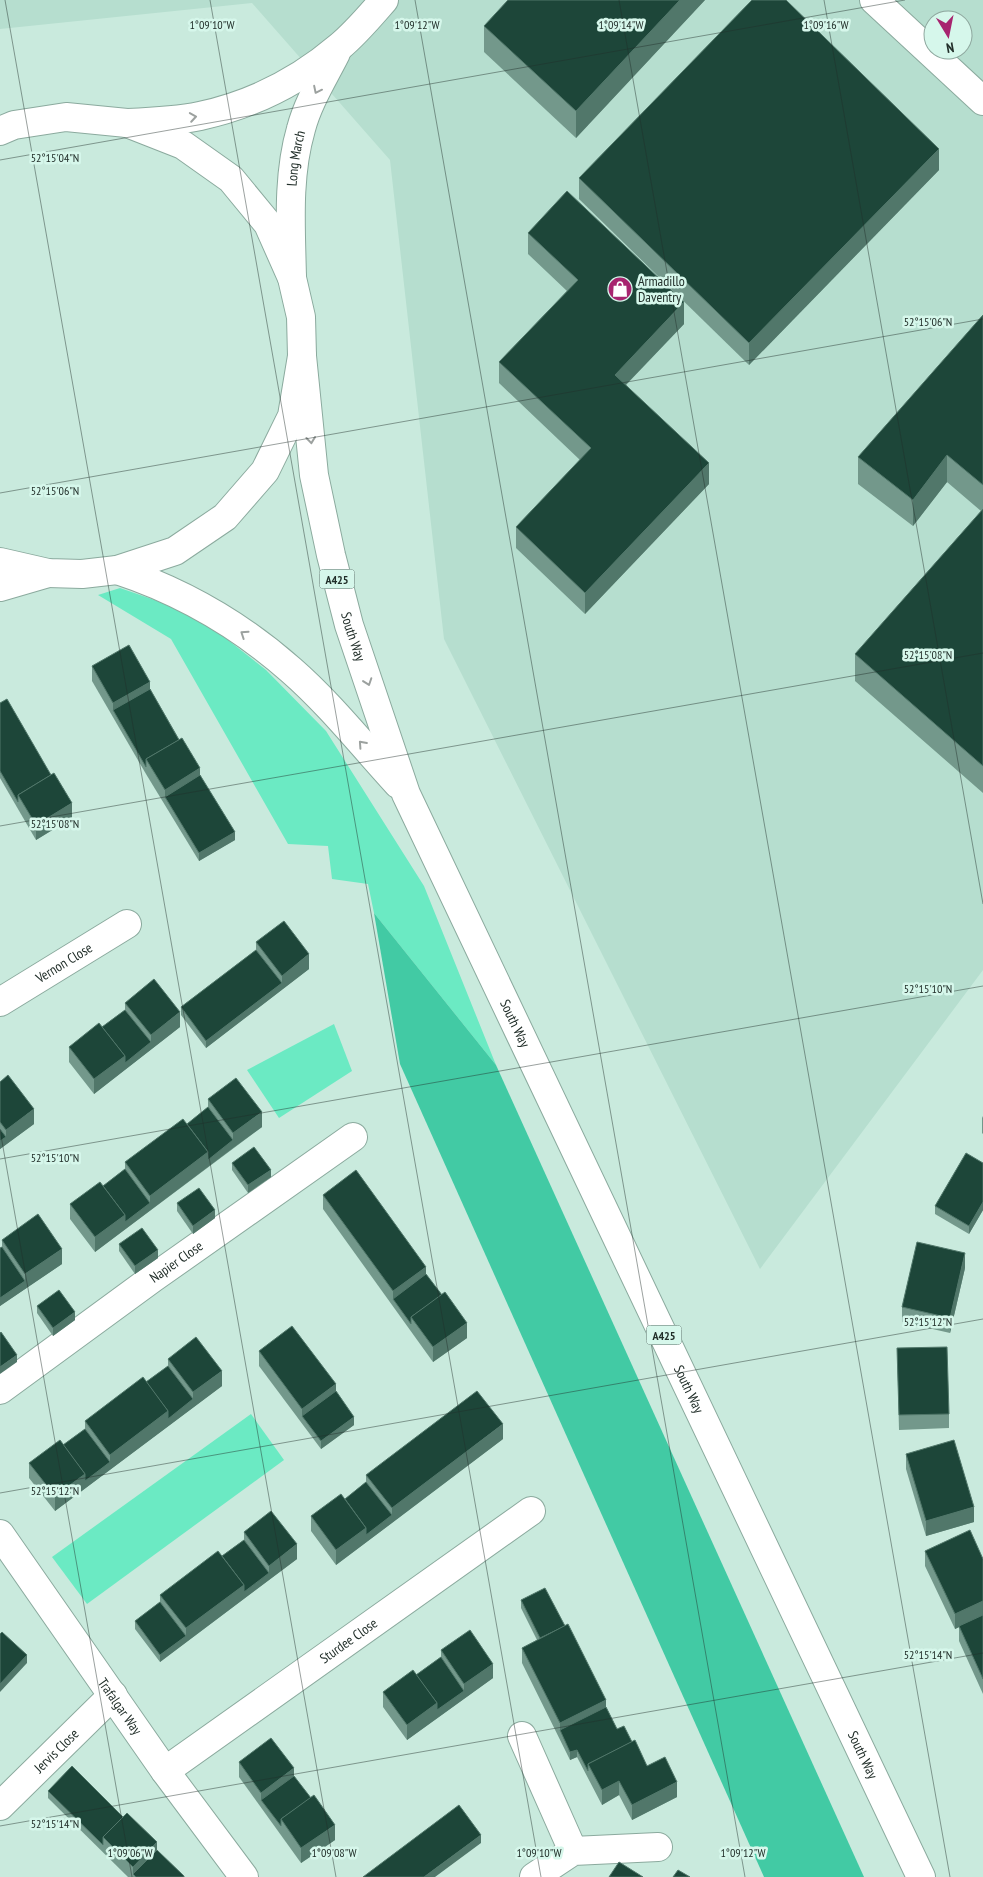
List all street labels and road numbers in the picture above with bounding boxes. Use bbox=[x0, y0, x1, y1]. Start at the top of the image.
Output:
street label: Long March bbox=[283, 129, 309, 187]
road number: A425 bbox=[320, 570, 354, 588]
street label: South Way bbox=[337, 610, 370, 664]
street label: Vernon Close bbox=[31, 938, 96, 987]
street label: South Way bbox=[496, 997, 534, 1051]
street label: Napier Close bbox=[146, 1237, 207, 1287]
road number: A425 bbox=[646, 1326, 682, 1344]
street label: South Way bbox=[670, 1362, 708, 1417]
street label: Sturdee Close bbox=[316, 1614, 381, 1667]
street label: Trafalgar Way bbox=[94, 1674, 146, 1739]
street label: Jervis Close bbox=[30, 1725, 83, 1777]
street label: South Way bbox=[844, 1728, 882, 1782]

